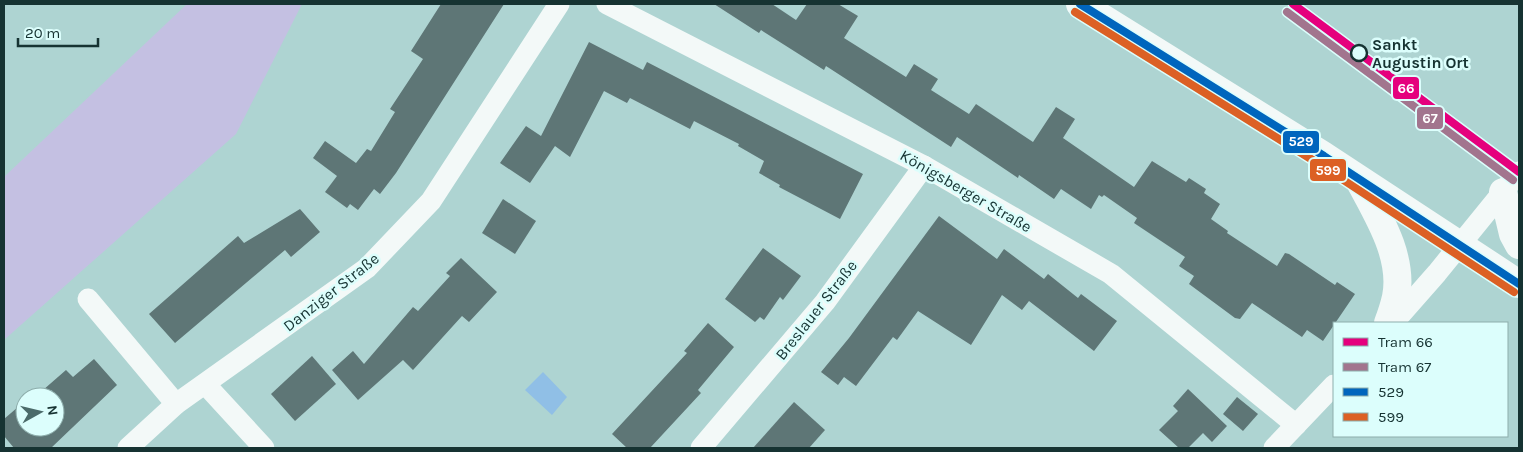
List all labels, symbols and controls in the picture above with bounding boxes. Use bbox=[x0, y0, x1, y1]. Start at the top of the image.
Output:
scale bar bbox=[18, 15, 98, 47]
text: 20 m bbox=[25, 24, 60, 42]
place label: Sankt Augustin Ort bbox=[1372, 35, 1469, 72]
marker: Sankt Augustin Ort bbox=[1350, 44, 1368, 62]
line badge: 66 bbox=[1392, 76, 1420, 100]
text: 66 bbox=[1398, 80, 1415, 97]
line badge: 67 bbox=[1416, 106, 1444, 130]
text: 67 bbox=[1422, 110, 1438, 127]
line badge: 529 bbox=[1282, 130, 1320, 154]
text: 529 bbox=[1288, 133, 1314, 150]
street label: Königsberger Straße bbox=[897, 146, 1035, 236]
line badge: 599 bbox=[1309, 158, 1347, 182]
text: 599 bbox=[1315, 162, 1341, 179]
street label: Danziger Straße bbox=[279, 249, 383, 335]
street label: Breslauer Straße bbox=[771, 256, 861, 364]
legend bbox=[1333, 322, 1508, 437]
text: Tram 66 bbox=[1378, 333, 1433, 351]
text: Tram 67 bbox=[1378, 358, 1431, 376]
text: 529 bbox=[1378, 383, 1404, 401]
north arrow bbox=[15, 387, 65, 437]
text: N bbox=[43, 404, 61, 416]
text: 599 bbox=[1378, 408, 1404, 426]

